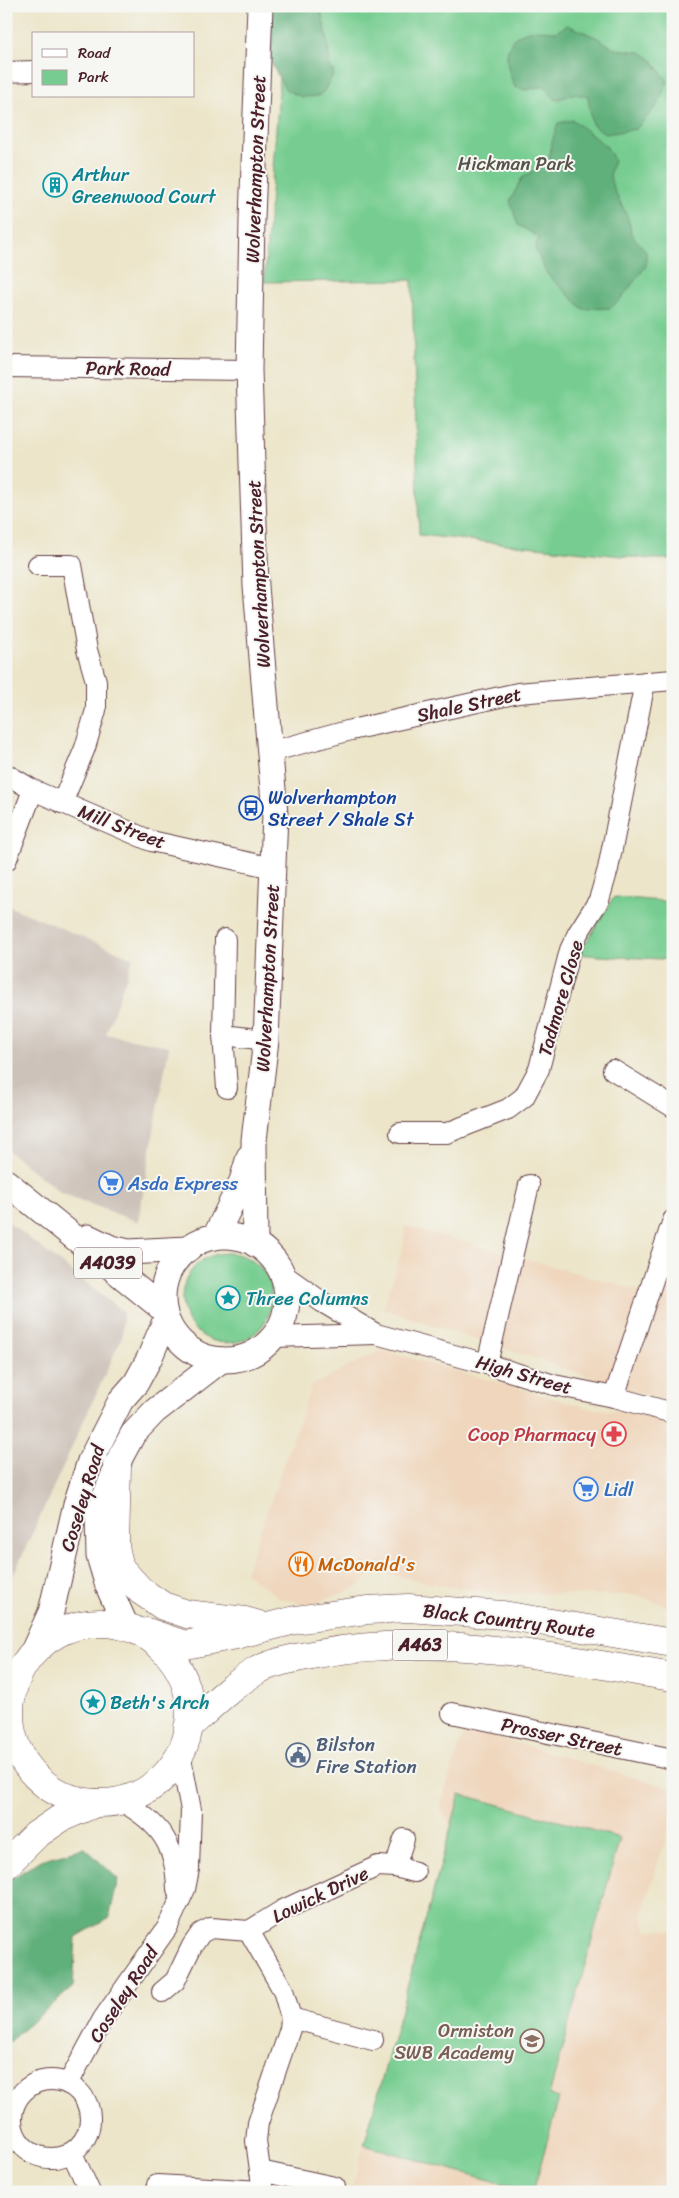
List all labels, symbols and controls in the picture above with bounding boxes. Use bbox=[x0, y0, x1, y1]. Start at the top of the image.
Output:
legend bbox=[32, 32, 195, 98]
text: Road bbox=[78, 40, 111, 66]
text: Park bbox=[78, 64, 109, 90]
street label: Wolverhampton Street bbox=[236, 75, 275, 264]
park label: Hickman Park bbox=[458, 147, 574, 180]
place label: Arthur Greenwood Court bbox=[71, 158, 217, 213]
building icon: Arthur Greenwood Court bbox=[42, 172, 68, 198]
street label: Park Road bbox=[85, 351, 173, 386]
street label: Wolverhampton Street bbox=[237, 479, 280, 669]
street label: Shale Street bbox=[414, 677, 524, 732]
place label: Wolverhampton Street / Shale St bbox=[268, 781, 415, 836]
street label: Mill Street bbox=[73, 795, 171, 858]
bus stop icon: Wolverhampton Street / Shale St bbox=[238, 795, 264, 821]
street label: Wolverhampton Street bbox=[246, 883, 289, 1073]
street label: Tadmore Close bbox=[528, 936, 593, 1060]
place label: Asda Express bbox=[127, 1167, 238, 1200]
supermarket icon: Asda Express bbox=[98, 1170, 124, 1196]
road number: A4039 bbox=[74, 1248, 142, 1278]
place label: Three Columns bbox=[246, 1282, 368, 1315]
place icon: Three Columns bbox=[215, 1285, 241, 1311]
street label: High Street bbox=[472, 1345, 576, 1404]
place label: Coop Pharmacy bbox=[468, 1418, 596, 1451]
pharmacy icon: Coop Pharmacy bbox=[601, 1421, 627, 1447]
street label: Coseley Road bbox=[51, 1439, 115, 1556]
place label: Lidl bbox=[604, 1473, 634, 1506]
supermarket icon: Lidl bbox=[573, 1476, 599, 1502]
place label: McDonald's bbox=[318, 1548, 415, 1581]
restaurant icon: McDonald's bbox=[288, 1551, 314, 1577]
street label: Black Country Route bbox=[421, 1594, 597, 1647]
road number: A463 bbox=[392, 1630, 448, 1660]
place label: Beth's Arch bbox=[110, 1686, 210, 1719]
place icon: Beth's Arch bbox=[80, 1689, 106, 1715]
street label: Prosser Street bbox=[498, 1708, 626, 1765]
place label: Bilston Fire Station bbox=[316, 1728, 417, 1783]
public building icon: Bilston Fire Station bbox=[285, 1742, 311, 1768]
street label: Lowick Drive bbox=[266, 1857, 375, 1932]
street label: Coseley Road bbox=[80, 1937, 168, 2049]
place label: Ormiston SWB Academy bbox=[394, 2014, 514, 2069]
school or university icon: Ormiston SWB Academy bbox=[519, 2028, 545, 2054]

